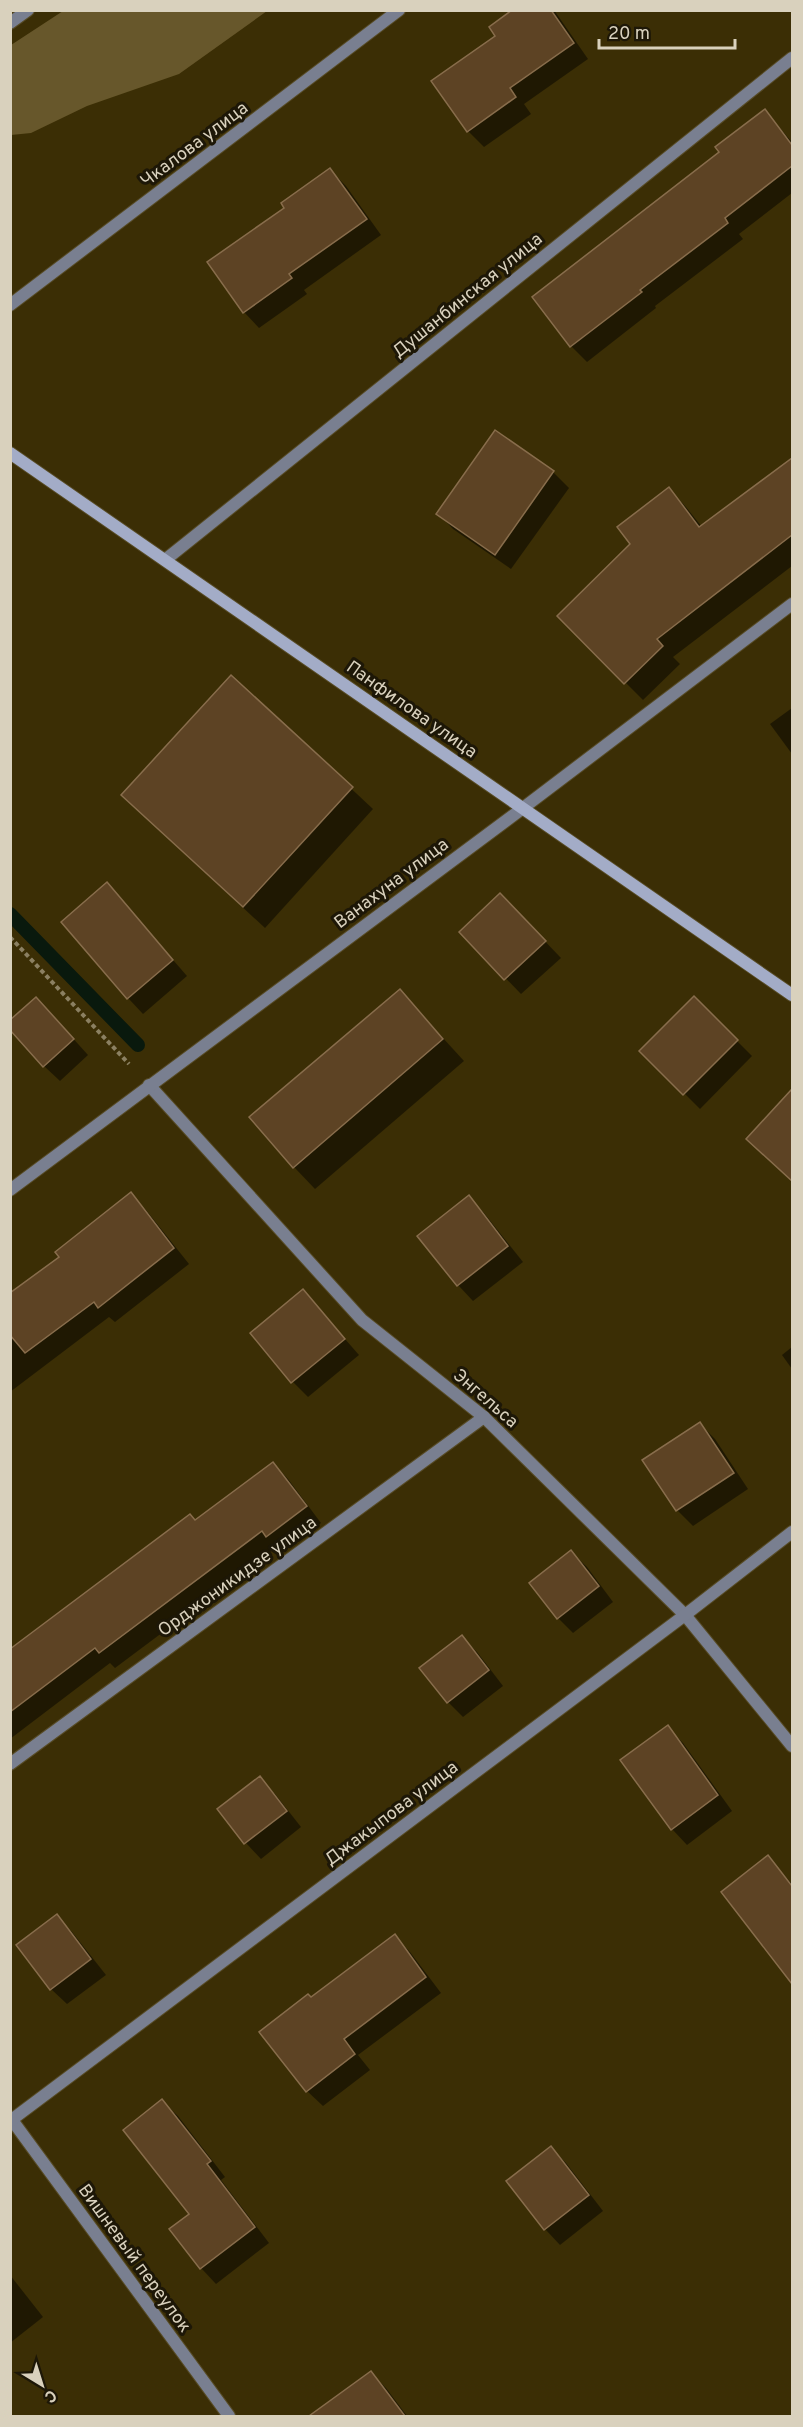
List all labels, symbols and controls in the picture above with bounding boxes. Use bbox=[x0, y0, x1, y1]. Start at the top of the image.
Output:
scale bar bbox=[599, 12, 736, 50]
text: 20 m bbox=[608, 23, 650, 46]
street label: Чкалова улица bbox=[136, 97, 253, 193]
street label: Душанбинская улица bbox=[388, 228, 548, 364]
street label: Панфилова улица bbox=[341, 656, 481, 764]
street label: Ванахуна улица bbox=[330, 834, 454, 935]
street label: Энгельса bbox=[448, 1365, 522, 1434]
street label: Орджоникидзе улица bbox=[154, 1512, 322, 1643]
street label: Джакыпова улица bbox=[321, 1756, 463, 1872]
street label: Вишневый переулок bbox=[72, 2180, 195, 2338]
north arrow bbox=[12, 2355, 72, 2415]
text: С bbox=[40, 2384, 60, 2406]

